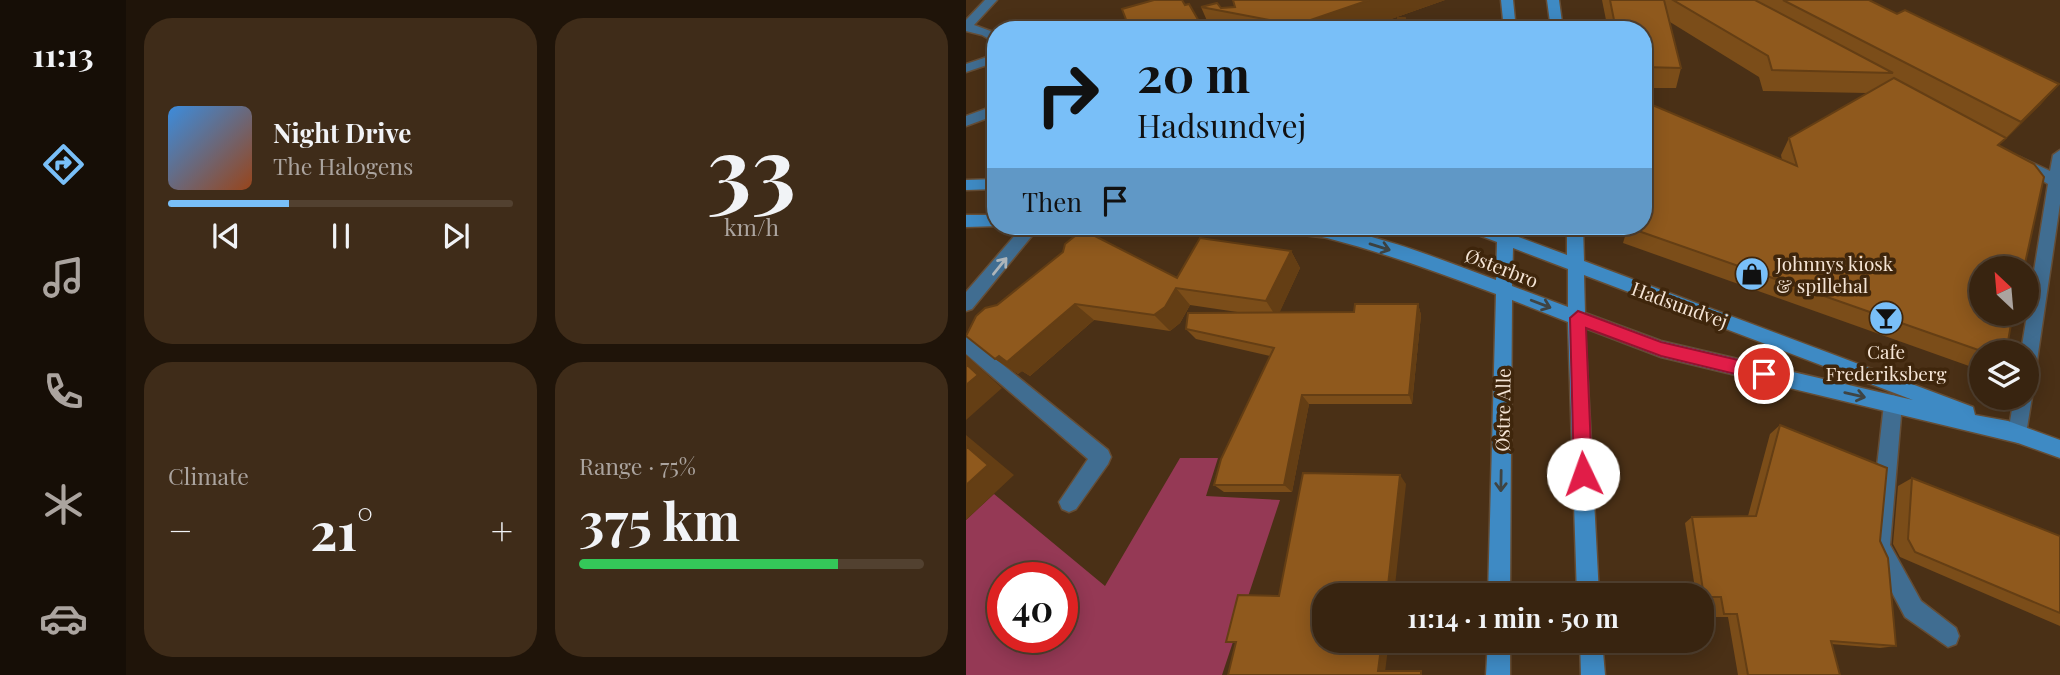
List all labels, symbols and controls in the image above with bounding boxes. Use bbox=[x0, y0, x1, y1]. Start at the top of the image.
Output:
text: 11:13 bbox=[32, 32, 94, 75]
text: 20 m bbox=[1137, 40, 1250, 105]
icon: right bbox=[1022, 49, 1113, 140]
text: Hadsundvej bbox=[1137, 103, 1306, 146]
text: 33 bbox=[707, 105, 796, 226]
text: Night Drive bbox=[273, 115, 411, 150]
icon: directions bbox=[39, 140, 88, 189]
text: The Halogens bbox=[273, 150, 413, 181]
icon: arrive bbox=[1096, 182, 1134, 220]
text: Then bbox=[1022, 184, 1082, 219]
text: km/h bbox=[724, 211, 779, 242]
icon: previous bbox=[207, 217, 245, 255]
icon: pause bbox=[322, 217, 360, 255]
icon: next bbox=[437, 217, 475, 255]
one-way arrow bbox=[1369, 241, 1391, 254]
street label: Østerbro bbox=[1462, 241, 1542, 293]
place label: Johnnys kiosk & spillehal bbox=[1775, 250, 1894, 298]
icon: music bbox=[39, 253, 88, 302]
shop icon: Johnnys kiosk & spillehal bbox=[1733, 255, 1771, 293]
north arrow bbox=[1969, 256, 2039, 326]
map controls bbox=[1969, 256, 2039, 410]
one-way arrow bbox=[992, 257, 1007, 276]
street label: Hadsundvej bbox=[1628, 275, 1732, 333]
one-way arrow bbox=[1529, 299, 1551, 311]
bar icon: Cafe Frederiksberg bbox=[1867, 299, 1905, 337]
place label: Cafe Frederiksberg bbox=[1826, 338, 1946, 386]
button: layers bbox=[1969, 340, 2039, 410]
pin bbox=[1734, 344, 1794, 404]
icon: arrive bbox=[1745, 355, 1783, 393]
icon: phone bbox=[39, 367, 88, 416]
street label: Østre Alle bbox=[1488, 368, 1516, 452]
one-way arrow bbox=[1843, 389, 1866, 403]
position arrow bbox=[1546, 437, 1620, 511]
text: Range · 75% bbox=[579, 450, 696, 481]
text: Climate bbox=[168, 460, 249, 491]
one-way arrow bbox=[1494, 469, 1508, 492]
icon: climate bbox=[39, 480, 88, 529]
text: 375 km bbox=[579, 485, 740, 554]
text: 21° bbox=[310, 495, 373, 564]
text: − bbox=[168, 504, 193, 555]
text: + bbox=[491, 504, 513, 555]
speed limit sign: 40 bbox=[987, 562, 1078, 653]
icon: car bbox=[39, 594, 88, 643]
text: 11:14 · 1 min · 50 m bbox=[1407, 600, 1619, 635]

